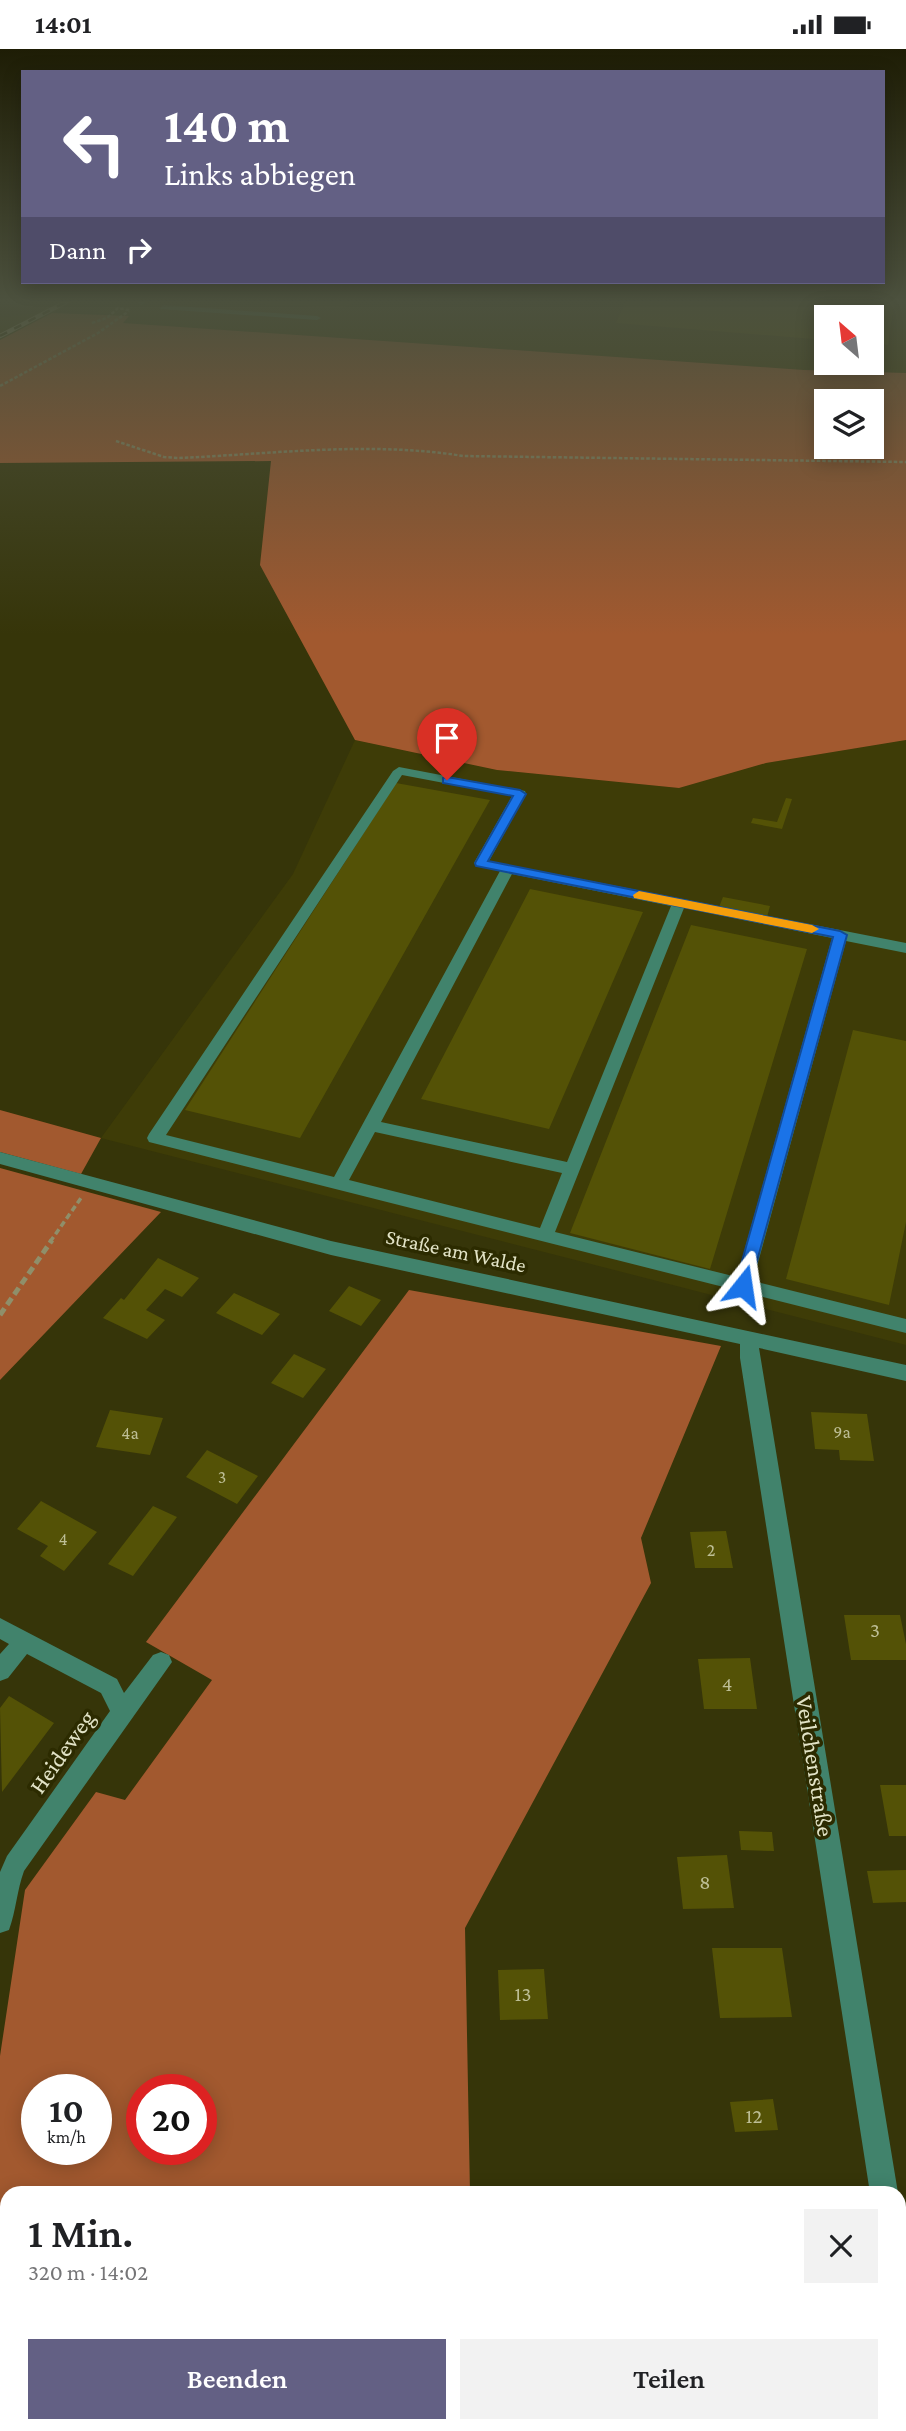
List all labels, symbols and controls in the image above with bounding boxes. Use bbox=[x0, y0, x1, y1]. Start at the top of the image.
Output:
text: 14:01 bbox=[35, 10, 92, 39]
icon: left bbox=[49, 98, 140, 189]
text: 140 m bbox=[164, 98, 289, 153]
text: Links abbiegen bbox=[164, 156, 356, 192]
icon: right bbox=[120, 231, 158, 269]
text: Dann bbox=[49, 236, 106, 265]
north arrow bbox=[814, 305, 884, 375]
map controls bbox=[814, 305, 884, 459]
button: layers bbox=[814, 389, 884, 459]
pin bbox=[417, 708, 477, 780]
icon: arrive bbox=[428, 719, 466, 757]
street label: Straße am Walde bbox=[384, 1224, 528, 1278]
position arrow bbox=[706, 1249, 780, 1323]
house number: 9a bbox=[833, 1422, 851, 1442]
house number: 4a bbox=[121, 1423, 139, 1443]
house number: 3 bbox=[218, 1467, 226, 1487]
house number: 4 bbox=[58, 1529, 68, 1549]
house number: 2 bbox=[707, 1540, 715, 1560]
house number: 3 bbox=[870, 1618, 880, 1642]
house number: 4 bbox=[722, 1672, 732, 1696]
street label: Veilchenstraße bbox=[791, 1693, 840, 1838]
street label: Heideweg bbox=[23, 1705, 100, 1798]
house number: 8 bbox=[699, 1870, 711, 1894]
house number: 13 bbox=[515, 1982, 531, 2006]
speed limit sign: 20 bbox=[126, 2074, 217, 2165]
text: 10 bbox=[49, 2091, 84, 2130]
house number: 12 bbox=[746, 2104, 762, 2128]
text: km/h bbox=[47, 2127, 86, 2147]
text: 1 Min. bbox=[28, 2209, 133, 2256]
button: close bbox=[804, 2209, 878, 2283]
text: 320 m · 14:02 bbox=[28, 2259, 148, 2285]
button: Beenden bbox=[28, 2339, 446, 2419]
button: Teilen bbox=[460, 2339, 878, 2419]

